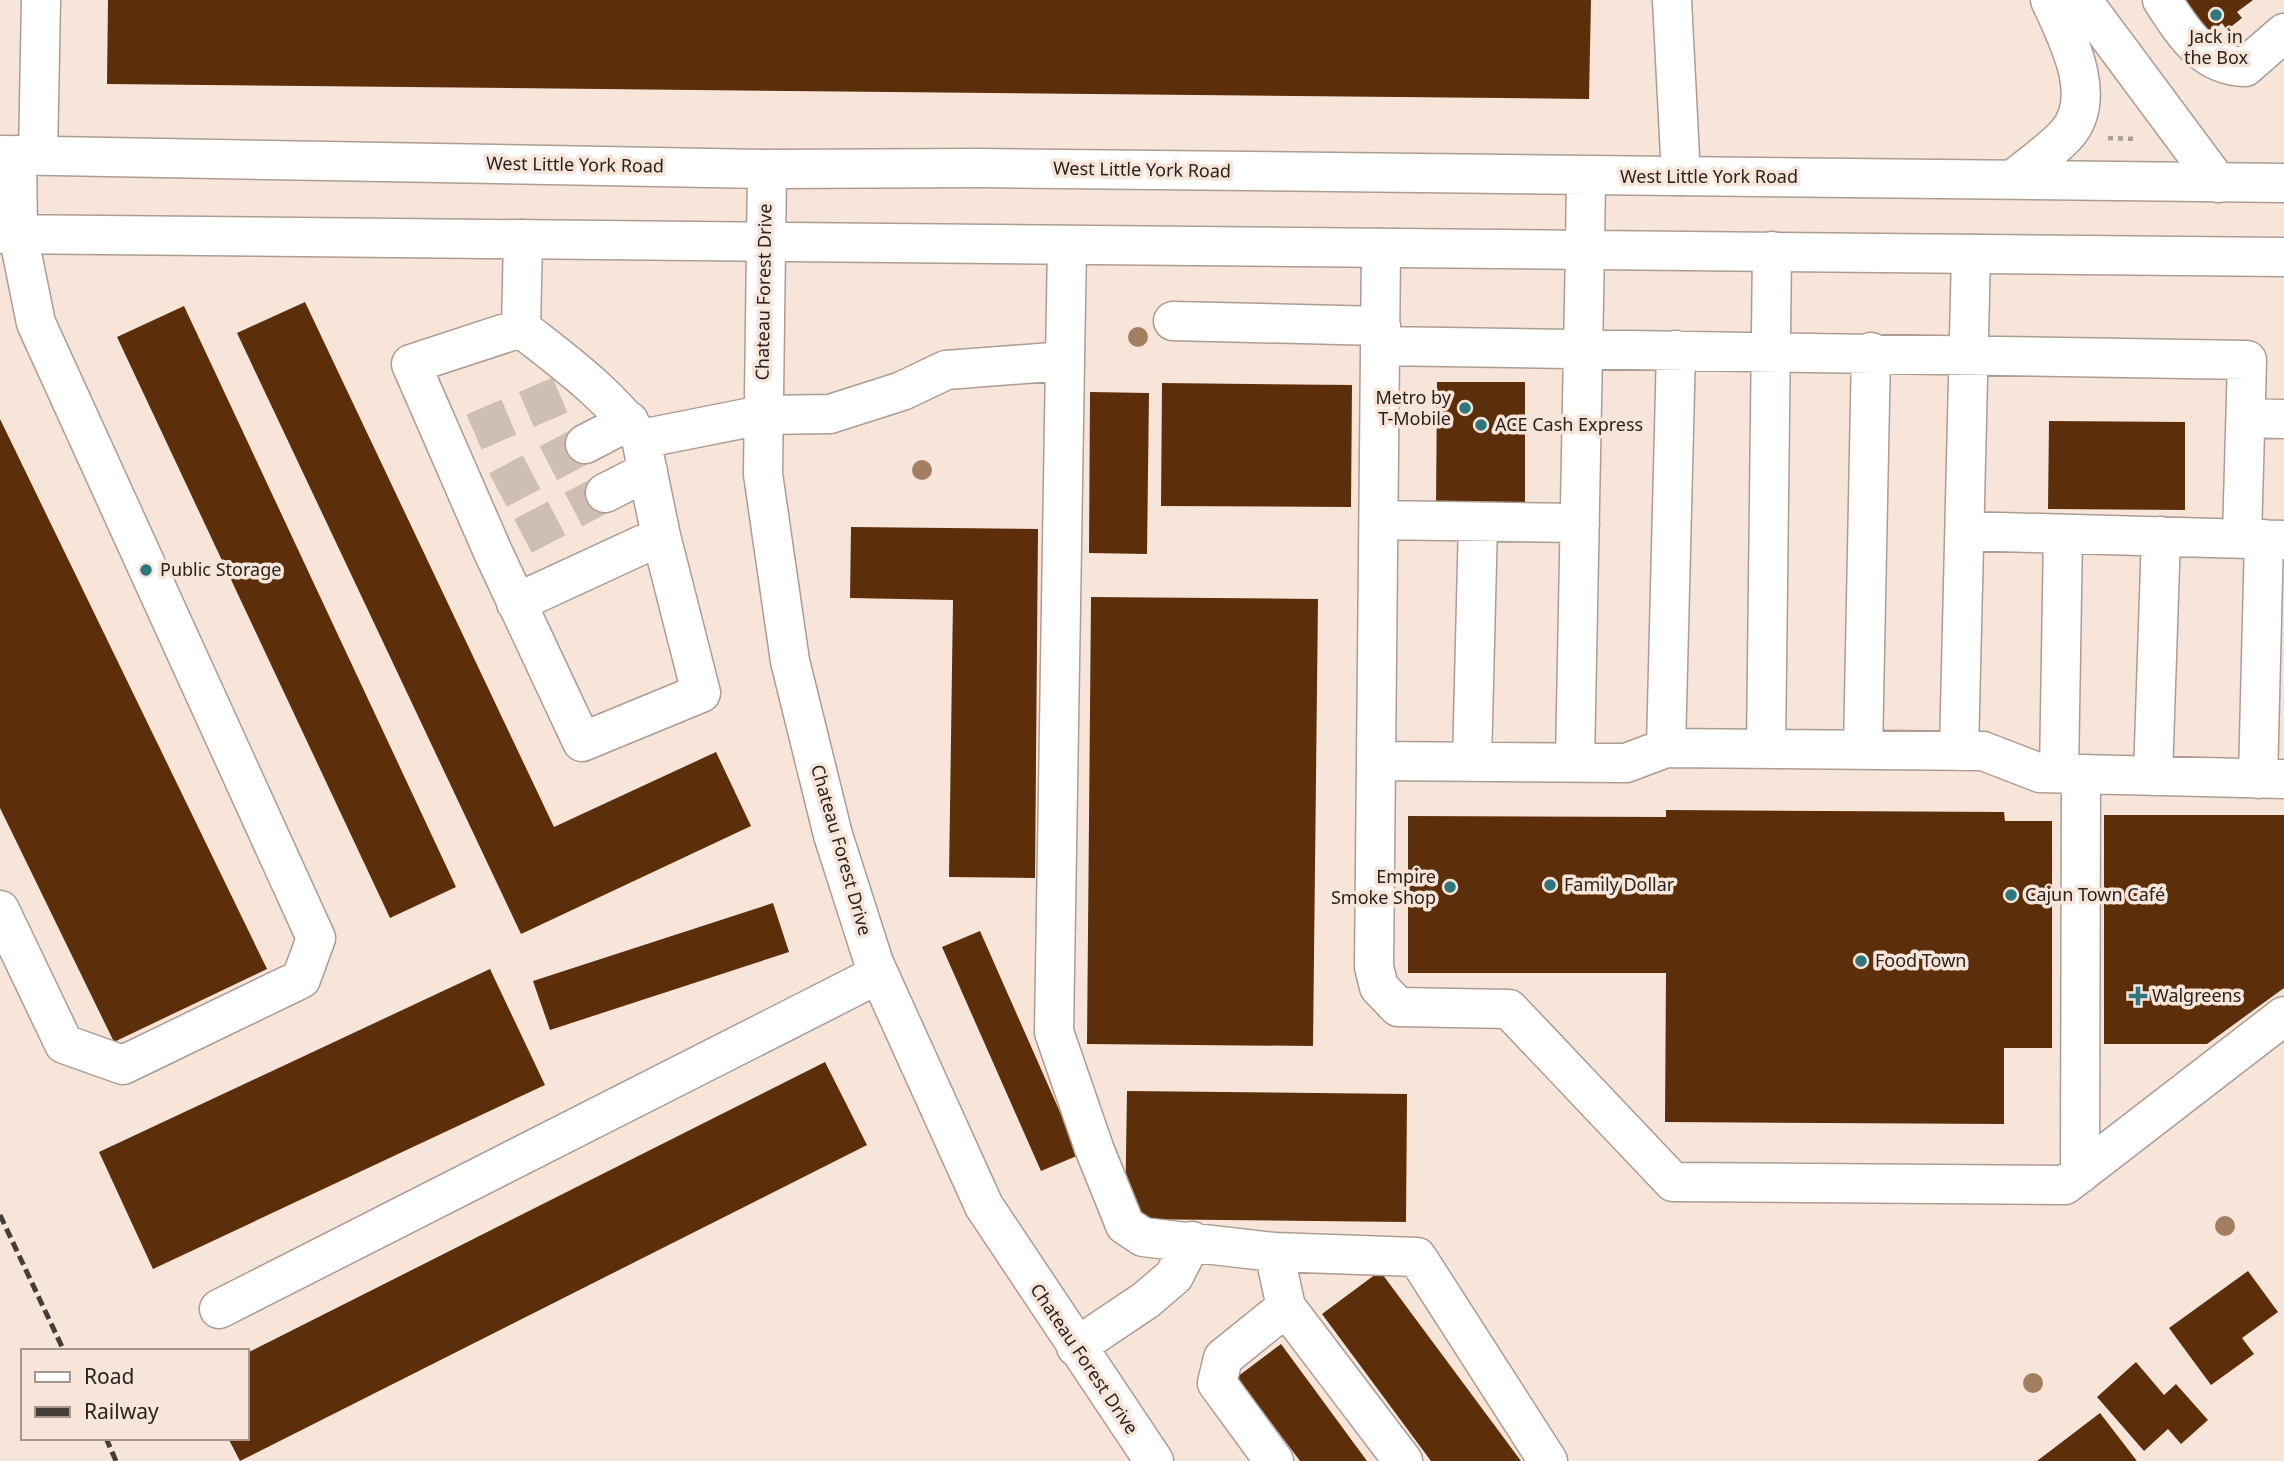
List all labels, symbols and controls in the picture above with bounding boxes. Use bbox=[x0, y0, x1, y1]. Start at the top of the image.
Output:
marker: Jack in the Box bbox=[2208, 7, 2224, 23]
place label: Jack in the Box bbox=[2184, 24, 2249, 69]
street label: West Little York Road bbox=[486, 150, 664, 178]
street label: West Little York Road bbox=[1053, 155, 1231, 183]
street label: West Little York Road bbox=[1620, 164, 1798, 188]
street label: Chateau Forest Drive bbox=[749, 203, 777, 381]
place label: Metro by T-Mobile bbox=[1375, 385, 1452, 430]
marker: Metro by T-Mobile bbox=[1457, 400, 1473, 416]
place label: ACE Cash Express bbox=[1495, 412, 1643, 436]
marker: ACE Cash Express bbox=[1473, 417, 1489, 433]
place label: Public Storage bbox=[160, 557, 281, 581]
marker: Public Storage bbox=[138, 562, 154, 578]
street label: Chateau Forest Drive bbox=[806, 761, 878, 938]
place label: Empire Smoke Shop bbox=[1331, 864, 1436, 909]
place label: Family Dollar bbox=[1564, 872, 1675, 896]
marker: Family Dollar bbox=[1542, 877, 1558, 893]
marker: Empire Smoke Shop bbox=[1442, 879, 1458, 895]
place label: Cajun Town Café bbox=[2025, 882, 2165, 906]
marker: Cajun Town Café bbox=[2003, 887, 2019, 903]
place label: Food Town bbox=[1875, 948, 1966, 972]
marker: Food Town bbox=[1853, 953, 1869, 969]
place label: Walgreens bbox=[2152, 983, 2241, 1007]
marker: Walgreens bbox=[2130, 988, 2146, 1004]
street label: Chateau Forest Drive bbox=[1025, 1278, 1144, 1438]
legend bbox=[21, 1349, 248, 1440]
text: Road bbox=[84, 1362, 134, 1390]
text: Railway bbox=[84, 1397, 159, 1425]

